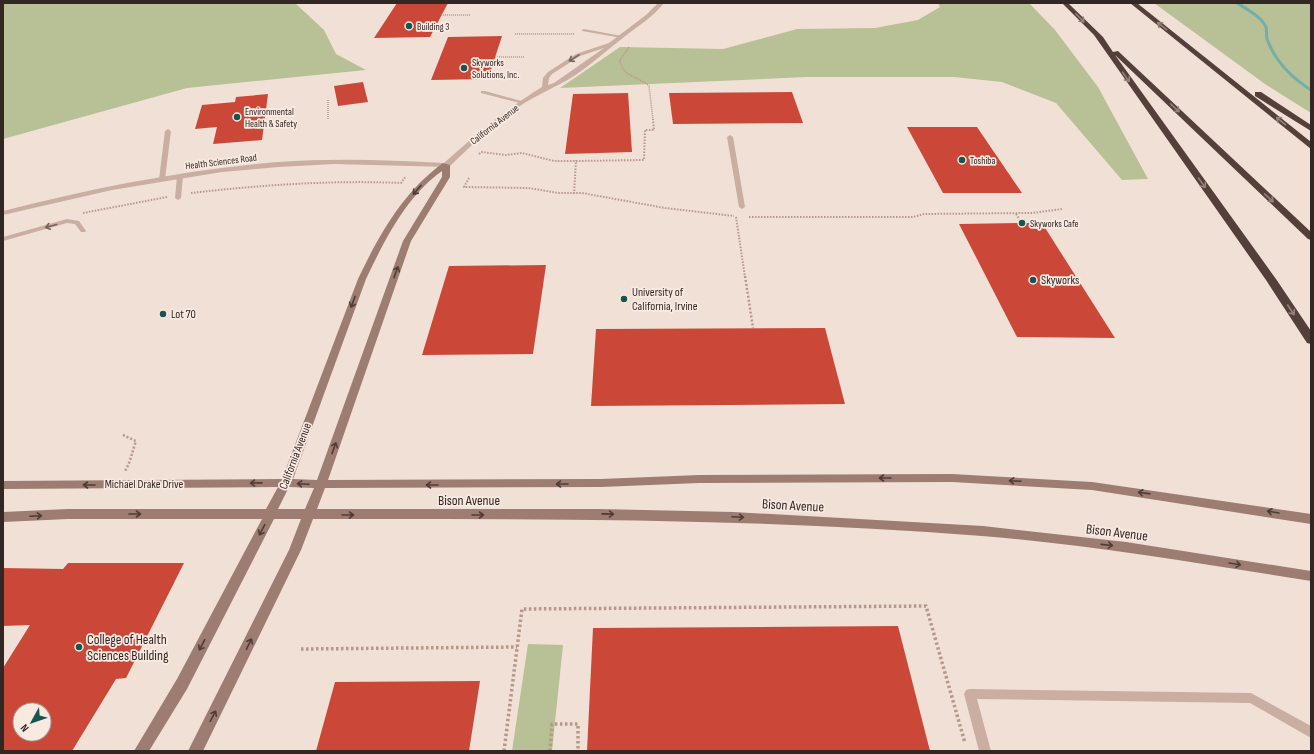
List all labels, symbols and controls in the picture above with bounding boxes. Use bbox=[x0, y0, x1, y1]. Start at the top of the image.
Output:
one-way arrow bbox=[1075, 13, 1085, 23]
marker: Building 3 bbox=[404, 21, 414, 31]
place label: Building 3 bbox=[417, 21, 449, 33]
one-way arrow bbox=[1156, 22, 1167, 30]
one-way arrow bbox=[568, 55, 580, 63]
place label: Skyworks Solutions, Inc. bbox=[472, 57, 519, 81]
marker: Skyworks Solutions, Inc. bbox=[459, 63, 469, 73]
one-way arrow bbox=[1122, 71, 1131, 82]
street label: California Avenue bbox=[468, 102, 521, 147]
one-way arrow bbox=[1170, 104, 1180, 113]
place label: Environmental Health & Safety bbox=[245, 106, 297, 130]
marker: Environmental Health & Safety bbox=[232, 112, 242, 122]
one-way arrow bbox=[1275, 117, 1286, 125]
street label: Health Sciences Road bbox=[185, 152, 258, 172]
marker: Toshiba bbox=[957, 155, 967, 165]
place label: Toshiba bbox=[970, 155, 995, 167]
one-way arrow bbox=[1198, 177, 1206, 188]
one-way arrow bbox=[412, 185, 422, 195]
one-way arrow bbox=[1264, 193, 1274, 203]
marker: Skyworks Cafe bbox=[1017, 218, 1027, 228]
place label: Skyworks Cafe bbox=[1030, 218, 1079, 230]
one-way arrow bbox=[44, 222, 57, 230]
one-way arrow bbox=[393, 267, 401, 279]
place label: Skyworks bbox=[1041, 273, 1079, 288]
marker: Skyworks bbox=[1028, 275, 1038, 285]
place label: University of California, Irvine bbox=[632, 285, 698, 314]
marker: University of California, Irvine bbox=[619, 294, 629, 304]
one-way arrow bbox=[349, 296, 357, 308]
one-way arrow bbox=[1287, 304, 1295, 315]
place label: Lot 70 bbox=[171, 307, 196, 322]
marker: Lot 70 bbox=[158, 309, 168, 319]
street label: California Avenue bbox=[276, 421, 315, 491]
one-way arrow bbox=[330, 442, 338, 454]
one-way arrow bbox=[879, 474, 892, 482]
street label: Michael Drake Drive bbox=[105, 477, 184, 492]
one-way arrow bbox=[1009, 478, 1022, 485]
one-way arrow bbox=[250, 479, 263, 487]
one-way arrow bbox=[297, 480, 310, 487]
one-way arrow bbox=[556, 480, 569, 488]
one-way arrow bbox=[83, 481, 96, 489]
one-way arrow bbox=[426, 481, 439, 489]
one-way arrow bbox=[1138, 489, 1151, 497]
street label: Bison Avenue bbox=[438, 492, 500, 509]
street label: Bison Avenue bbox=[762, 495, 824, 516]
one-way arrow bbox=[1266, 508, 1279, 516]
one-way arrow bbox=[128, 510, 141, 518]
one-way arrow bbox=[341, 511, 354, 519]
one-way arrow bbox=[471, 511, 484, 519]
one-way arrow bbox=[601, 511, 614, 518]
one-way arrow bbox=[29, 512, 42, 519]
one-way arrow bbox=[731, 514, 744, 521]
street label: Bison Avenue bbox=[1085, 520, 1149, 545]
one-way arrow bbox=[258, 524, 265, 536]
one-way arrow bbox=[1100, 542, 1113, 549]
one-way arrow bbox=[1228, 561, 1241, 569]
place label: College of Health Sciences Building bbox=[87, 631, 169, 664]
one-way arrow bbox=[198, 639, 205, 651]
one-way arrow bbox=[246, 639, 254, 651]
marker: College of Health Sciences Building bbox=[74, 642, 84, 652]
north arrow bbox=[12, 702, 52, 742]
one-way arrow bbox=[210, 711, 217, 723]
text: N bbox=[18, 722, 32, 735]

